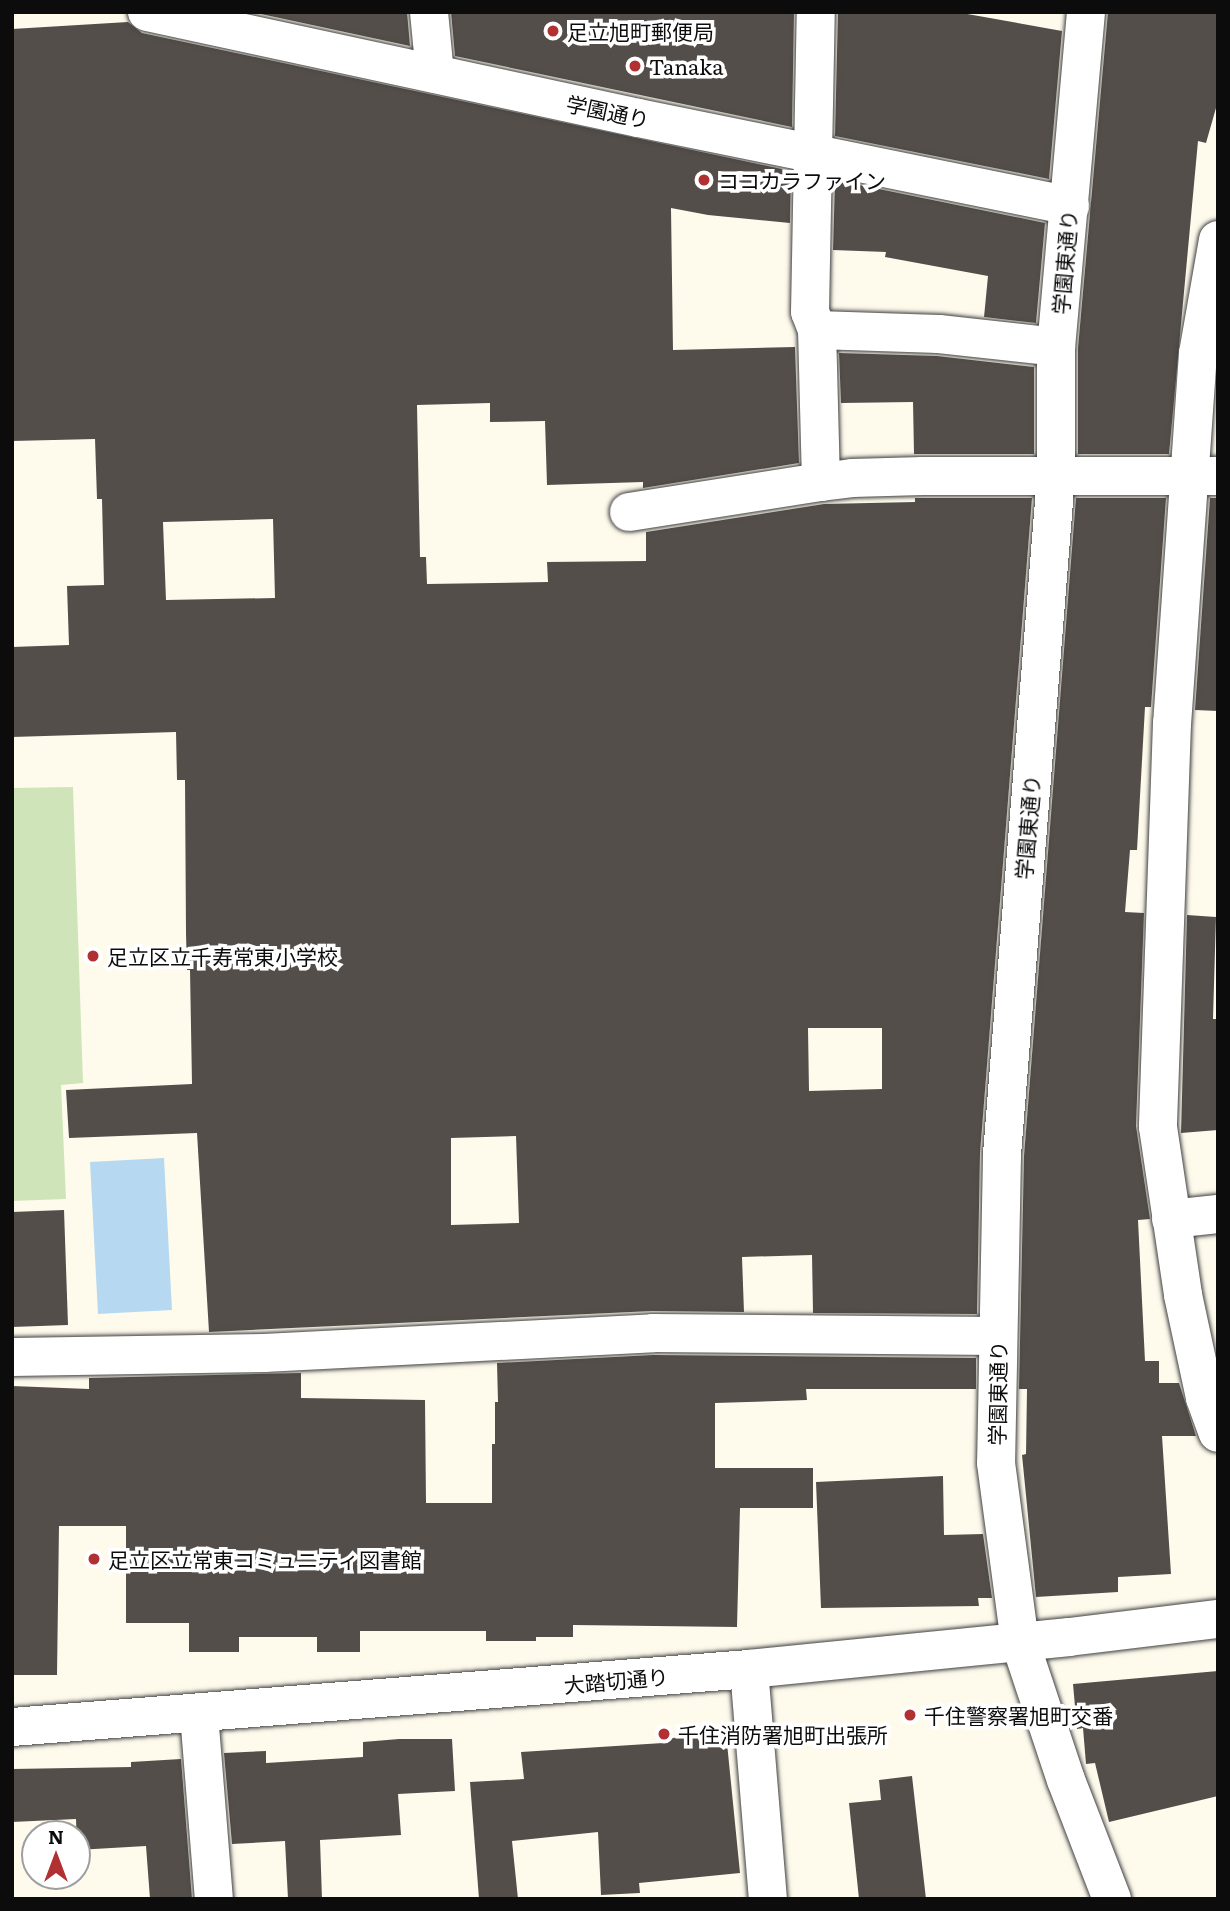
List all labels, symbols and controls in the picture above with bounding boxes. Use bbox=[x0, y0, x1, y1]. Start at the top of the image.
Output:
place label: 足立旭町郵便局 bbox=[567, 18, 714, 44]
marker: 足立旭町郵便局 bbox=[545, 23, 561, 39]
place label: Tanaka bbox=[649, 53, 723, 79]
marker: Tanaka bbox=[627, 58, 643, 74]
street label: 学園通り bbox=[564, 90, 652, 132]
place label: ココカラファイン bbox=[718, 167, 886, 193]
marker: ココカラファイン bbox=[696, 172, 712, 188]
street label: 学園東通り bbox=[1047, 209, 1081, 315]
street label: 学園東通り bbox=[1010, 774, 1044, 880]
place label: 足立区立千寿常東小学校 bbox=[107, 943, 338, 969]
marker: 足立区立千寿常東小学校 bbox=[85, 948, 101, 964]
street label: 学園東通り bbox=[983, 1340, 1011, 1446]
place label: 足立区立常東コミュニティ図書館 bbox=[108, 1546, 423, 1572]
marker: 足立区立常東コミュニティ図書館 bbox=[86, 1551, 102, 1567]
street label: 大踏切通り bbox=[563, 1663, 669, 1697]
place label: 千住警察署旭町交番 bbox=[924, 1702, 1113, 1728]
marker: 千住警察署旭町交番 bbox=[902, 1707, 918, 1723]
place label: 千住消防署旭町出張所 bbox=[678, 1721, 888, 1747]
marker: 千住消防署旭町出張所 bbox=[656, 1726, 672, 1742]
north arrow bbox=[21, 1820, 91, 1890]
text: N bbox=[48, 1822, 64, 1850]

